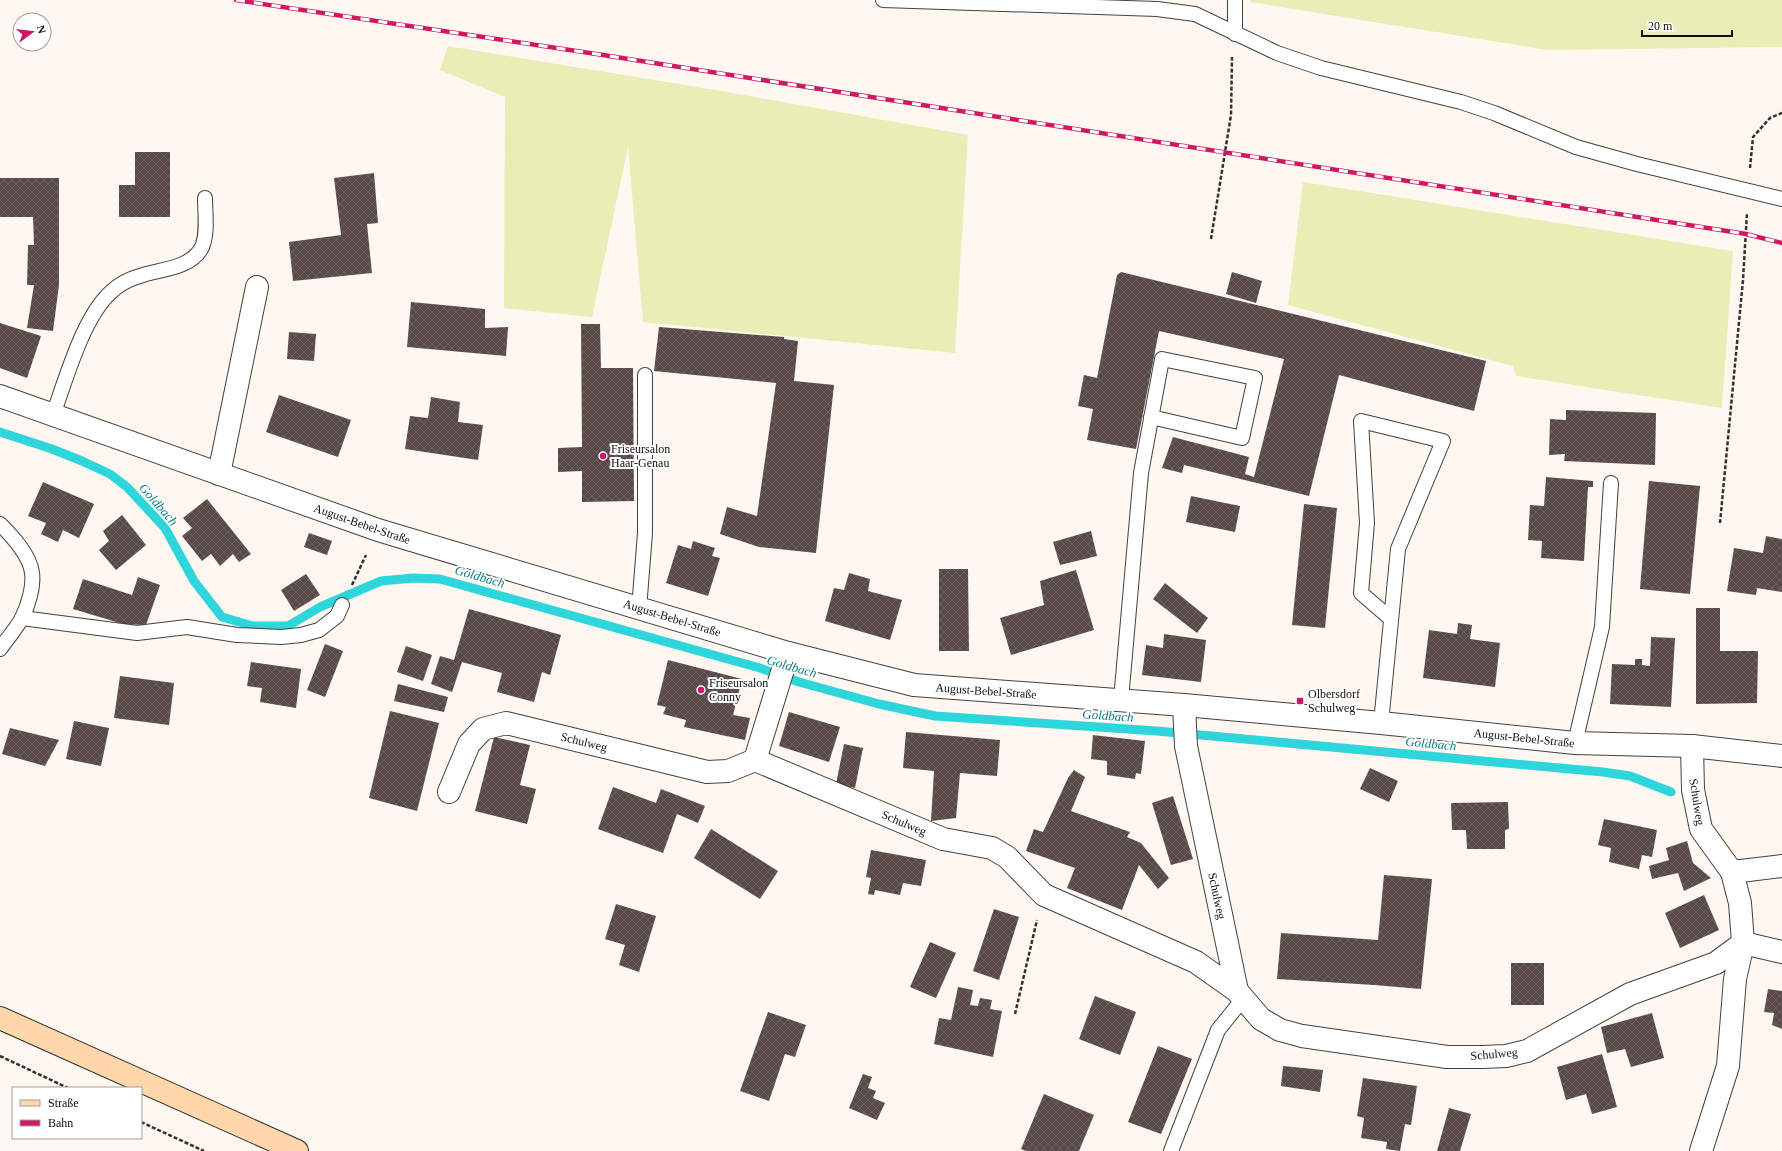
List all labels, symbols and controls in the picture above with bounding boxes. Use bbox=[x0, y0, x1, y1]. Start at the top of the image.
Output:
north arrow bbox=[12, 12, 52, 52]
scale bar bbox=[1642, 12, 1732, 38]
text: 20 m bbox=[1648, 19, 1673, 33]
text: N bbox=[35, 24, 48, 35]
place label: Friseursalon Haar-Genau bbox=[611, 442, 670, 470]
marker: Friseursalon Haar-Genau bbox=[598, 451, 608, 461]
water label: Goldbach bbox=[136, 480, 181, 529]
street label: August-Bebel-Straße bbox=[312, 501, 412, 547]
water label: Goldbach bbox=[453, 562, 507, 591]
street label: August-Bebel-Straße bbox=[622, 596, 722, 640]
water label: Goldbach bbox=[765, 652, 819, 681]
place label: Friseursalon Conny bbox=[709, 676, 768, 704]
street label: August-Bebel-Straße bbox=[935, 680, 1037, 702]
marker: Friseursalon Conny bbox=[696, 685, 706, 695]
place label: Olbersdorf Schulweg bbox=[1308, 687, 1360, 715]
marker: Olbersdorf Schulweg bbox=[1295, 696, 1305, 706]
water label: Goldbach bbox=[1082, 706, 1134, 725]
street label: August-Bebel-Straße bbox=[1473, 726, 1575, 750]
street label: Schulweg bbox=[559, 729, 609, 755]
water label: Goldbach bbox=[1405, 734, 1457, 753]
street label: Schulweg bbox=[1686, 778, 1708, 826]
street label: Schulweg bbox=[879, 807, 929, 839]
street label: Schulweg bbox=[1205, 871, 1229, 921]
street label: Schulweg bbox=[1470, 1045, 1518, 1063]
legend bbox=[12, 1087, 142, 1139]
text: Straße bbox=[48, 1096, 79, 1110]
text: Bahn bbox=[48, 1116, 73, 1130]

